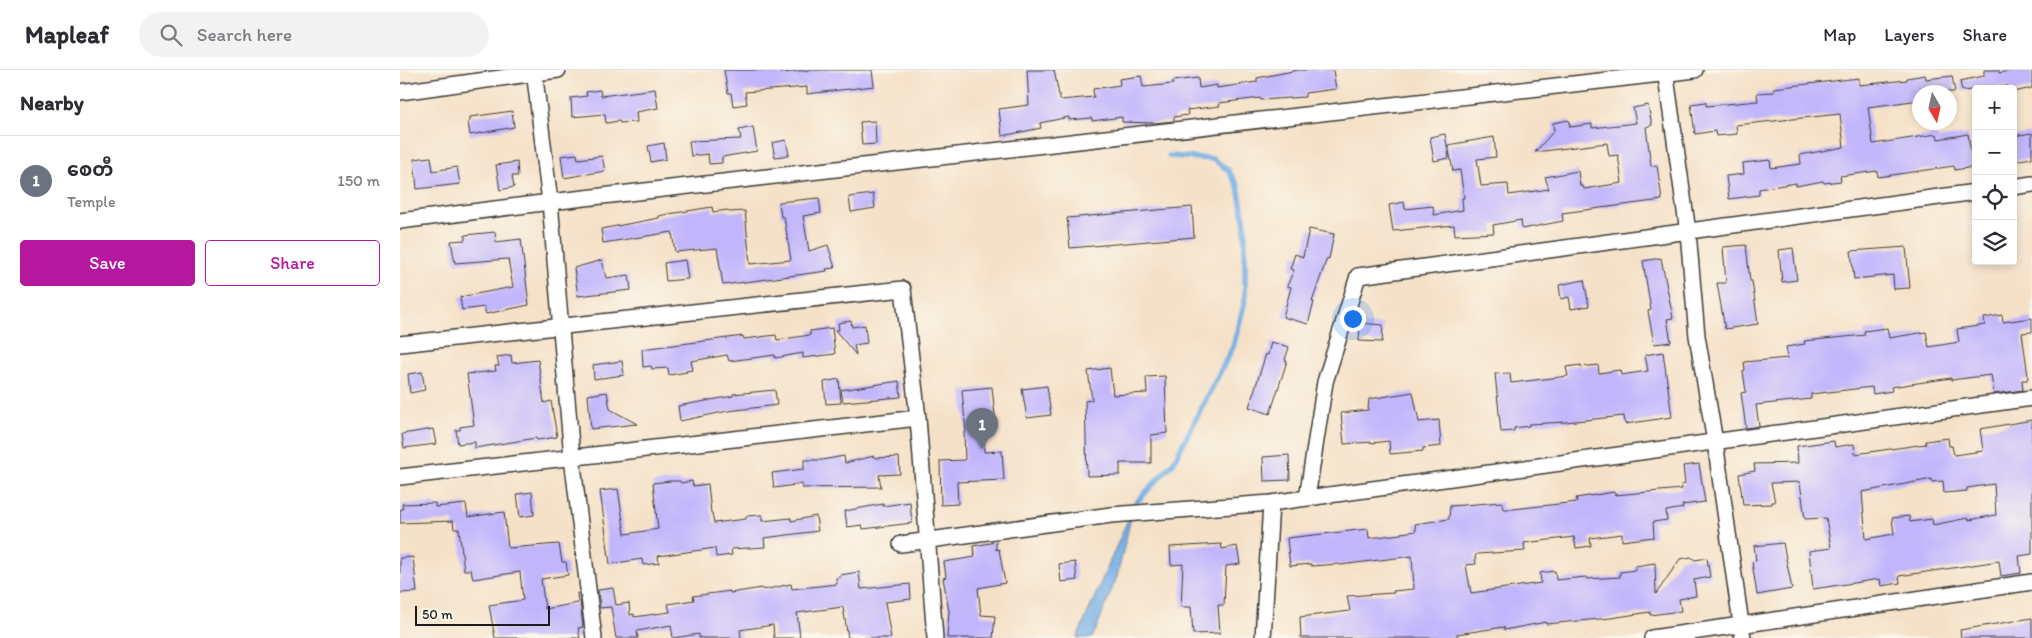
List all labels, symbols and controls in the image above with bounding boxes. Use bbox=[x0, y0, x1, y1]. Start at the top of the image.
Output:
search box bbox=[139, 12, 489, 57]
text: Mapleaf bbox=[25, 20, 109, 49]
icon: search bbox=[157, 21, 185, 49]
text: Search here bbox=[197, 23, 292, 46]
text: Map bbox=[1823, 24, 1856, 46]
text: Layers bbox=[1884, 24, 1934, 46]
text: Share bbox=[1962, 24, 2007, 46]
north arrow bbox=[1912, 85, 1957, 130]
map controls bbox=[1972, 85, 2017, 265]
button: + bbox=[1972, 85, 2017, 130]
text: Nearby bbox=[20, 90, 84, 115]
button: − bbox=[1972, 130, 2017, 175]
text: စေတီ bbox=[67, 158, 113, 181]
text: 1 bbox=[32, 171, 40, 190]
text: 150 m bbox=[337, 171, 380, 190]
button: locate bbox=[1972, 175, 2017, 220]
text: Temple bbox=[67, 192, 116, 211]
button: layers bbox=[1972, 220, 2017, 265]
button: Save bbox=[20, 240, 195, 286]
button: Share bbox=[205, 240, 380, 286]
your location bbox=[1340, 306, 1366, 332]
pin: 1 bbox=[966, 408, 998, 449]
scale bar bbox=[415, 603, 550, 626]
text: 50 m bbox=[422, 606, 453, 623]

